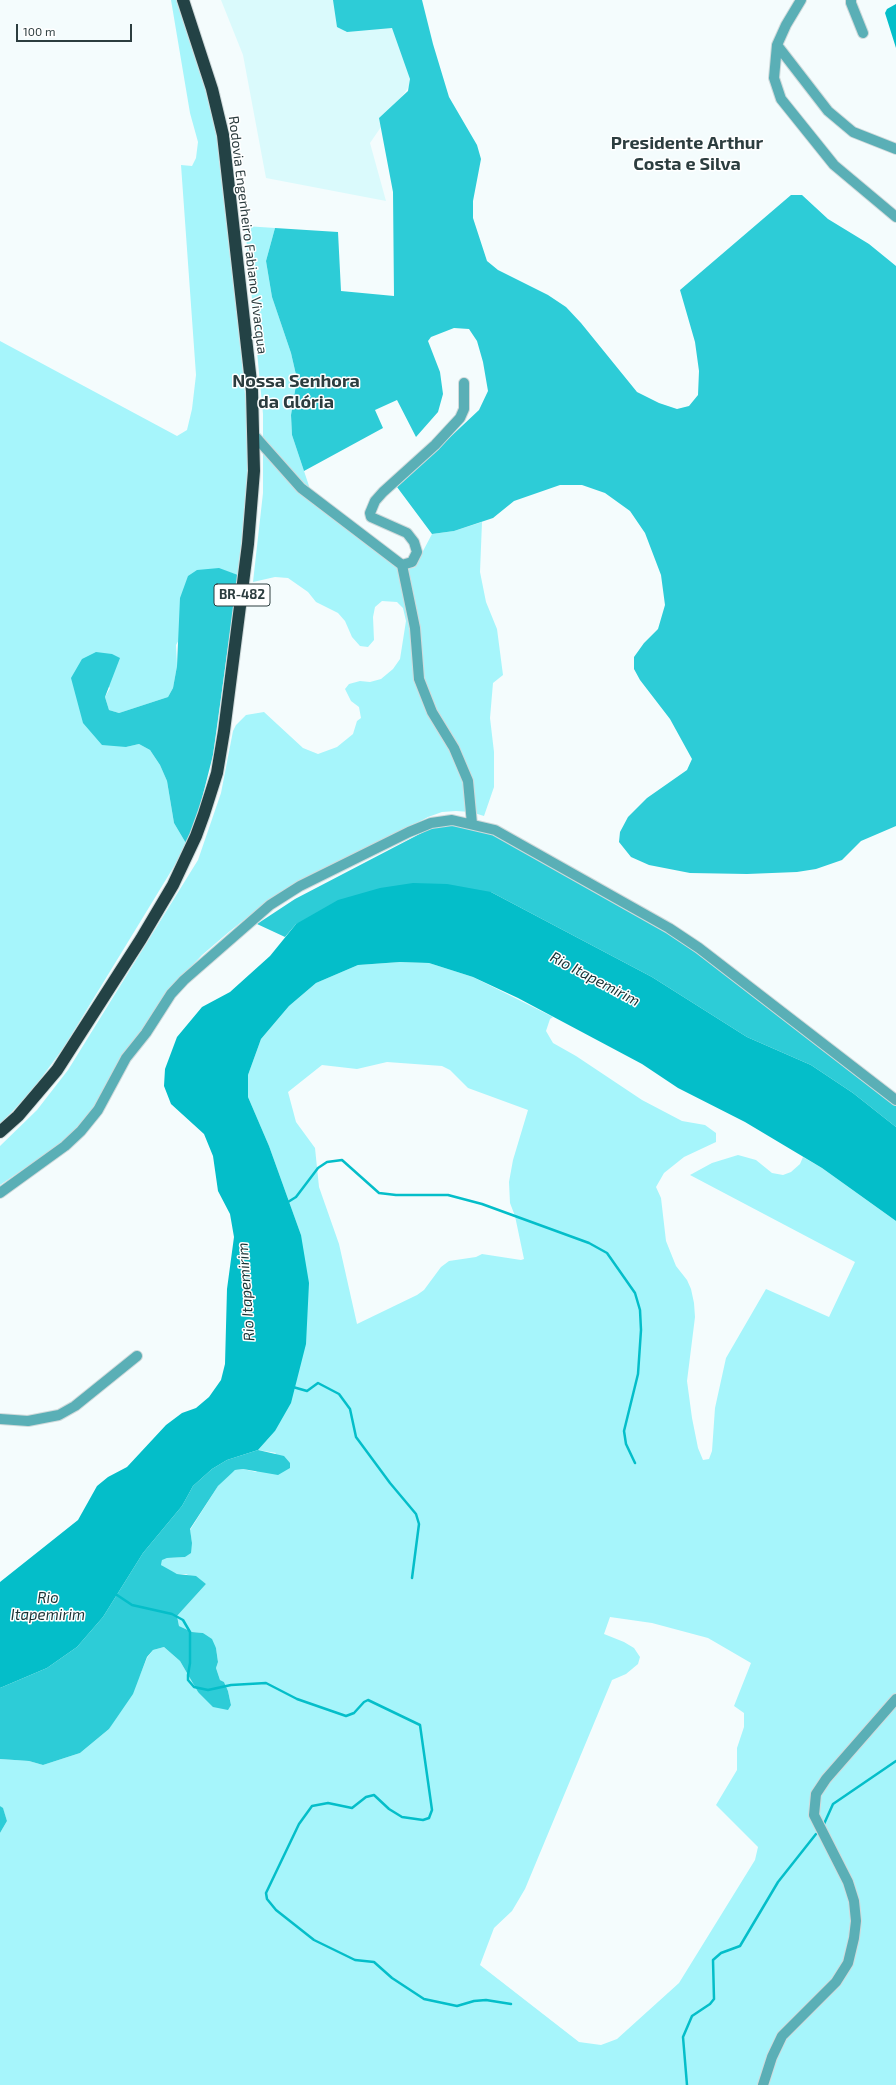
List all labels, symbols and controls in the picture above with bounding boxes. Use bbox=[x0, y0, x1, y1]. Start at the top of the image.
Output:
scale bar bbox=[18, 16, 134, 42]
text: 100 m bbox=[23, 24, 55, 38]
street label: Rodovia Engenheiro Fabiano Vivacqua bbox=[225, 115, 271, 355]
district label: Presidente Arthur Costa e Silva bbox=[611, 132, 763, 174]
district label: Nossa Senhora da Glória bbox=[232, 370, 360, 412]
road number: BR-482 bbox=[214, 584, 270, 606]
water label: Rio Itapemirim bbox=[547, 948, 643, 1010]
water label: Rio Itapemirim bbox=[234, 1242, 258, 1342]
water label: Rio Itapemirim bbox=[11, 1589, 85, 1624]

